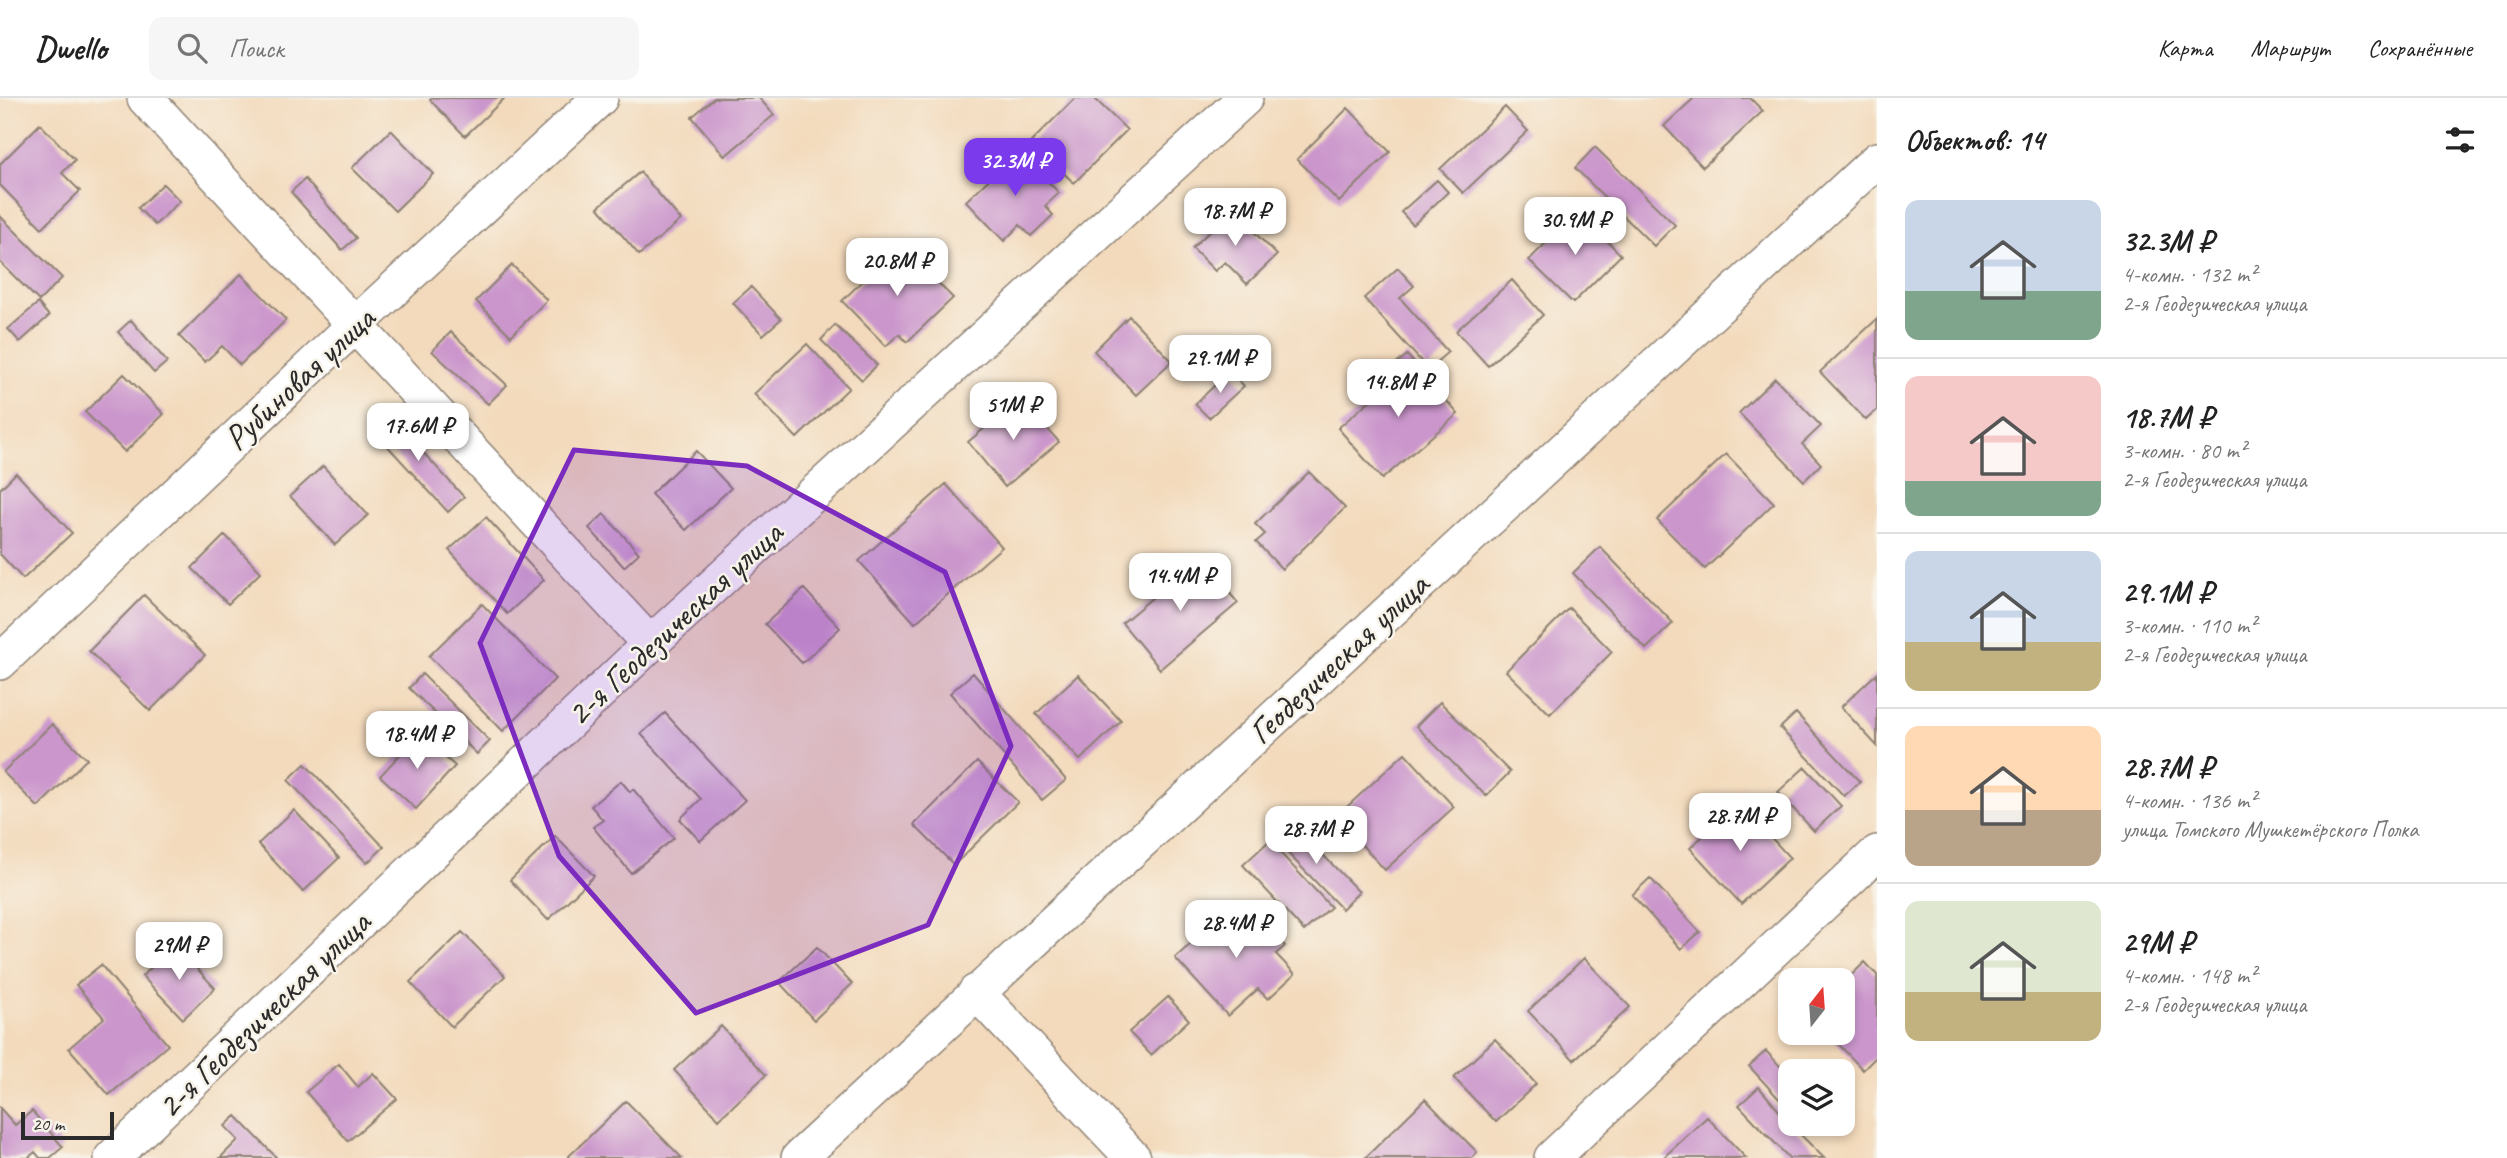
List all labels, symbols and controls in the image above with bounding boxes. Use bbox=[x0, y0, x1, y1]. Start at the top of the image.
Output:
search box bbox=[149, 17, 639, 80]
text: Dwello bbox=[35, 27, 107, 69]
icon: search bbox=[173, 29, 211, 67]
text: Поиск bbox=[229, 32, 284, 65]
text: Карта bbox=[2158, 33, 2213, 63]
text: Маршрут bbox=[2251, 33, 2330, 63]
text: Сохранённые bbox=[2368, 33, 2472, 63]
text: Объектов: 14 bbox=[1905, 121, 2044, 159]
icon: filters bbox=[2441, 121, 2479, 159]
pin: 32.3M ₽ bbox=[950, 139, 1080, 198]
text: 32.3M ₽ bbox=[980, 146, 1050, 175]
pin: 18.7M ₽ bbox=[1170, 188, 1300, 248]
text: 18.7M ₽ bbox=[1200, 196, 1270, 225]
pin: 30.9M ₽ bbox=[1510, 198, 1640, 257]
text: 30.9M ₽ bbox=[1540, 205, 1610, 234]
text: 32.3M ₽ bbox=[2122, 222, 2213, 260]
icon: home bbox=[1961, 228, 2045, 312]
pin: 20.8M ₽ bbox=[832, 238, 962, 298]
text: 20.8M ₽ bbox=[862, 246, 932, 275]
text: 4-комн. · 132 m² bbox=[2122, 260, 2256, 289]
text: 2-я Геодезическая улица bbox=[2122, 289, 2306, 318]
street label: Рубиновая улица bbox=[214, 295, 386, 460]
pin: 29.1M ₽ bbox=[1155, 336, 1285, 395]
text: 29.1M ₽ bbox=[1185, 343, 1255, 372]
pin: 14.8M ₽ bbox=[1333, 360, 1463, 419]
text: 14.8M ₽ bbox=[1363, 367, 1433, 396]
pin: 51M ₽ bbox=[964, 382, 1062, 442]
text: 51M ₽ bbox=[986, 390, 1040, 419]
text: 18.7M ₽ bbox=[2122, 398, 2213, 436]
pin: 17.6M ₽ bbox=[353, 404, 483, 463]
icon: home bbox=[1961, 404, 2045, 488]
text: 17.6M ₽ bbox=[383, 411, 453, 440]
text: 3-комн. · 80 m² bbox=[2122, 436, 2246, 465]
text: 2-я Геодезическая улица bbox=[2122, 465, 2306, 494]
street label: 2-я Геодезическая улица bbox=[556, 510, 794, 735]
pin: 14.4M ₽ bbox=[1115, 554, 1245, 613]
text: 14.4M ₽ bbox=[1145, 561, 1215, 590]
street label: Геодезическая улица bbox=[1238, 561, 1440, 754]
text: 29.1M ₽ bbox=[2122, 573, 2213, 611]
icon: home bbox=[1961, 579, 2045, 663]
text: 3-комн. · 110 m² bbox=[2122, 611, 2256, 640]
text: 2-я Геодезическая улица bbox=[2122, 640, 2306, 669]
pin: 18.4M ₽ bbox=[352, 712, 482, 771]
text: 18.4M ₽ bbox=[382, 719, 452, 748]
text: 28.7M ₽ bbox=[2122, 748, 2213, 786]
icon: home bbox=[1961, 754, 2045, 838]
text: 4-комн. · 136 m² bbox=[2122, 786, 2256, 815]
pin: 28.7M ₽ bbox=[1675, 794, 1805, 853]
text: 28.7M ₽ bbox=[1705, 801, 1775, 830]
pin: 28.7M ₽ bbox=[1251, 806, 1381, 866]
text: 28.7M ₽ bbox=[1281, 814, 1351, 843]
text: улица Томского Мушкетёрского Полка bbox=[2122, 815, 2418, 844]
street label: 2-я Геодезическая улица bbox=[147, 899, 381, 1128]
pin: 28.4M ₽ bbox=[1171, 900, 1301, 960]
text: 28.4M ₽ bbox=[1201, 908, 1271, 937]
pin: 29M ₽ bbox=[130, 922, 228, 982]
text: 29M ₽ bbox=[2122, 923, 2193, 961]
icon: home bbox=[1961, 929, 2045, 1013]
text: 29M ₽ bbox=[152, 930, 206, 959]
text: 4-комн. · 148 m² bbox=[2122, 961, 2256, 990]
north arrow bbox=[1778, 968, 1855, 1045]
map controls bbox=[1778, 968, 1855, 1136]
text: 2-я Геодезическая улица bbox=[2122, 990, 2306, 1019]
button: layers bbox=[1778, 1059, 1855, 1136]
scale bar bbox=[21, 1109, 114, 1141]
text: 20 m bbox=[32, 1112, 64, 1136]

